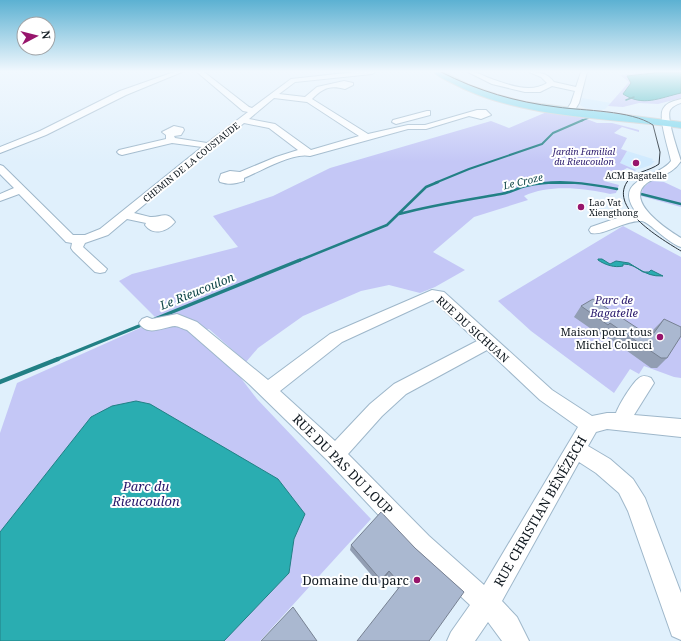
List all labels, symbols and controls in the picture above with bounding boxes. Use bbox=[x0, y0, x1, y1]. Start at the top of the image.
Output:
north arrow bbox=[16, 16, 56, 56]
text: N bbox=[38, 30, 54, 40]
street label: CHEMIN DE LA COUSTAUDE bbox=[140, 119, 242, 205]
park label: Jardin Familial du Rieucoulon bbox=[551, 145, 616, 168]
marker: ACM Bagatelle bbox=[631, 158, 641, 168]
place label: ACM Bagatelle bbox=[605, 169, 667, 182]
water label: Le Croze bbox=[501, 170, 544, 193]
place label: Lao Vat Xiengthong bbox=[589, 196, 638, 219]
marker: Lao Vat Xiengthong bbox=[576, 202, 586, 212]
water label: Le Rieucoulon bbox=[156, 268, 237, 314]
street label: RUE DU SICHUAN bbox=[434, 292, 513, 366]
park label: Parc de Bagatelle bbox=[589, 292, 638, 320]
place label: Maison pour tous Michel Colucci bbox=[560, 324, 652, 352]
marker: Maison pour tous Michel Colucci bbox=[655, 332, 665, 342]
street label: RUE DU PAS DU LOUP bbox=[289, 410, 397, 518]
street label: RUE CHRISTIAN BÉNÉZECH bbox=[489, 432, 591, 590]
park label: Parc du Rieucoulon bbox=[111, 477, 180, 510]
place label: Domaine du parc bbox=[302, 571, 409, 589]
marker: Domaine du parc bbox=[412, 575, 422, 585]

